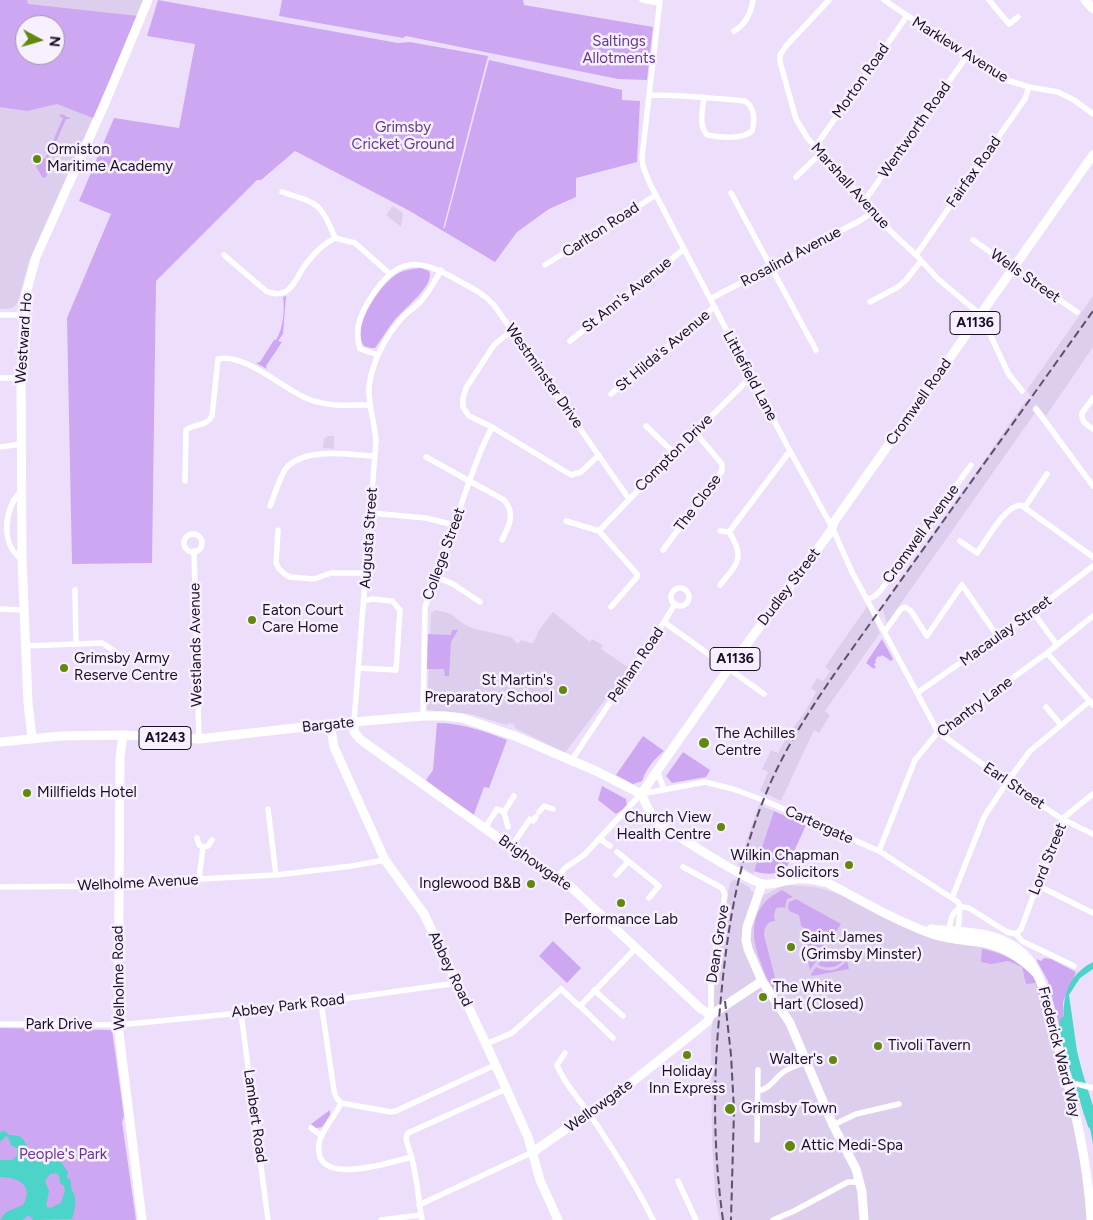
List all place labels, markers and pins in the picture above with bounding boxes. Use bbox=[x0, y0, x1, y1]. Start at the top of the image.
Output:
place label: Ormiston Maritime Academy bbox=[47, 141, 173, 176]
marker: Ormiston Maritime Academy bbox=[31, 153, 43, 165]
place label: Eaton Court Care Home bbox=[262, 602, 344, 637]
marker: Eaton Court Care Home bbox=[246, 614, 258, 626]
place label: Grimsby Army Reserve Centre bbox=[74, 650, 178, 685]
marker: Grimsby Army Reserve Centre bbox=[58, 662, 70, 674]
place label: St Martin's Preparatory School bbox=[424, 672, 553, 707]
marker: St Martin's Preparatory School bbox=[557, 684, 569, 696]
place label: The Achilles Centre bbox=[715, 725, 795, 760]
marker: The Achilles Centre bbox=[697, 736, 711, 750]
place label: Millfields Hotel bbox=[37, 784, 137, 802]
marker: Millfields Hotel bbox=[21, 787, 33, 799]
place label: Church View Health Centre bbox=[617, 809, 711, 844]
marker: Church View Health Centre bbox=[715, 821, 727, 833]
place label: Wilkin Chapman Solicitors bbox=[731, 847, 839, 882]
marker: Wilkin Chapman Solicitors bbox=[843, 859, 855, 871]
place label: Inglewood B&B bbox=[419, 875, 521, 893]
marker: Inglewood B&B bbox=[525, 878, 537, 890]
marker: Performance Lab bbox=[615, 897, 627, 909]
place label: Performance Lab bbox=[564, 911, 678, 929]
place label: Saint James (Grimsby Minster) bbox=[801, 929, 922, 964]
marker: Saint James (Grimsby Minster) bbox=[785, 941, 797, 953]
place label: The White Hart (Closed) bbox=[773, 979, 864, 1014]
marker: The White Hart (Closed) bbox=[757, 991, 769, 1003]
place label: Tivoli Tavern bbox=[888, 1037, 971, 1055]
marker: Tivoli Tavern bbox=[872, 1040, 884, 1052]
marker: Holiday Inn Express bbox=[681, 1049, 693, 1061]
place label: Walter's bbox=[769, 1051, 823, 1069]
marker: Walter's bbox=[827, 1054, 839, 1066]
place label: Holiday Inn Express bbox=[649, 1063, 725, 1098]
place label: Grimsby Town bbox=[741, 1100, 837, 1118]
marker: Grimsby Town bbox=[723, 1102, 737, 1116]
place label: Attic Medi-Spa bbox=[801, 1137, 903, 1155]
marker: Attic Medi-Spa bbox=[783, 1139, 797, 1153]

